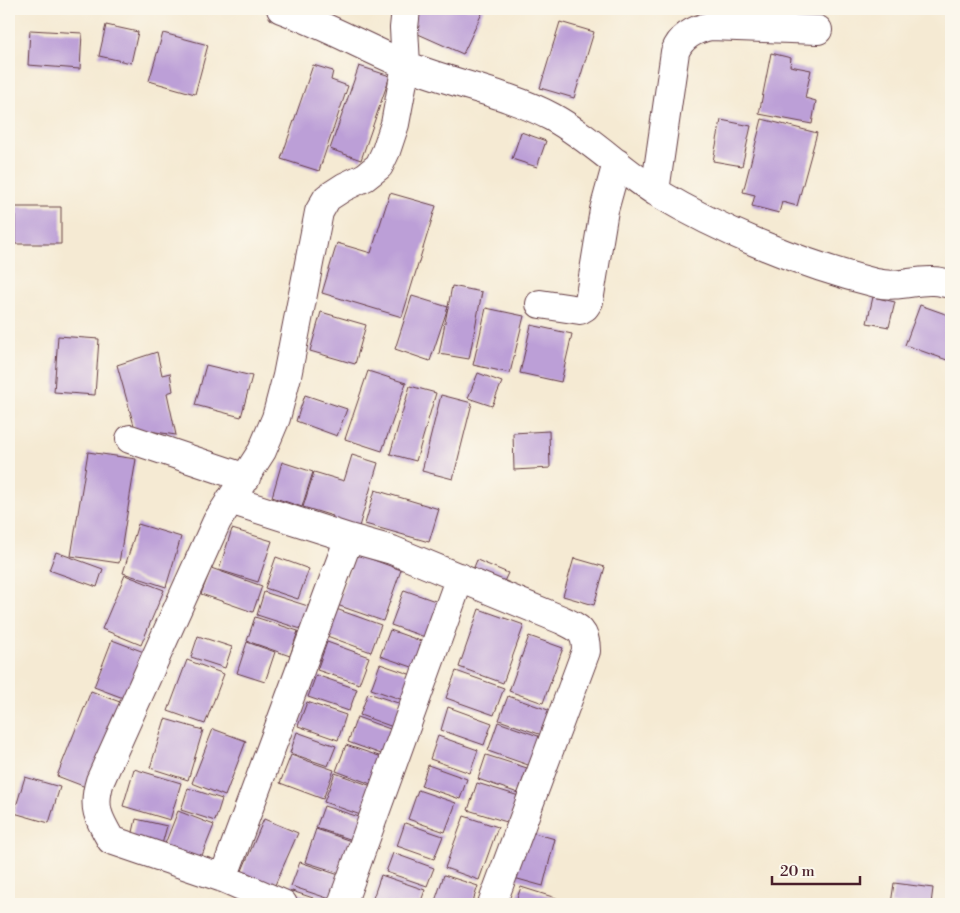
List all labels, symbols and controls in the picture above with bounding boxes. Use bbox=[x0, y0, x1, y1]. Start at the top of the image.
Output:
scale bar bbox=[772, 853, 860, 885]
text: 20 m bbox=[780, 862, 815, 881]

